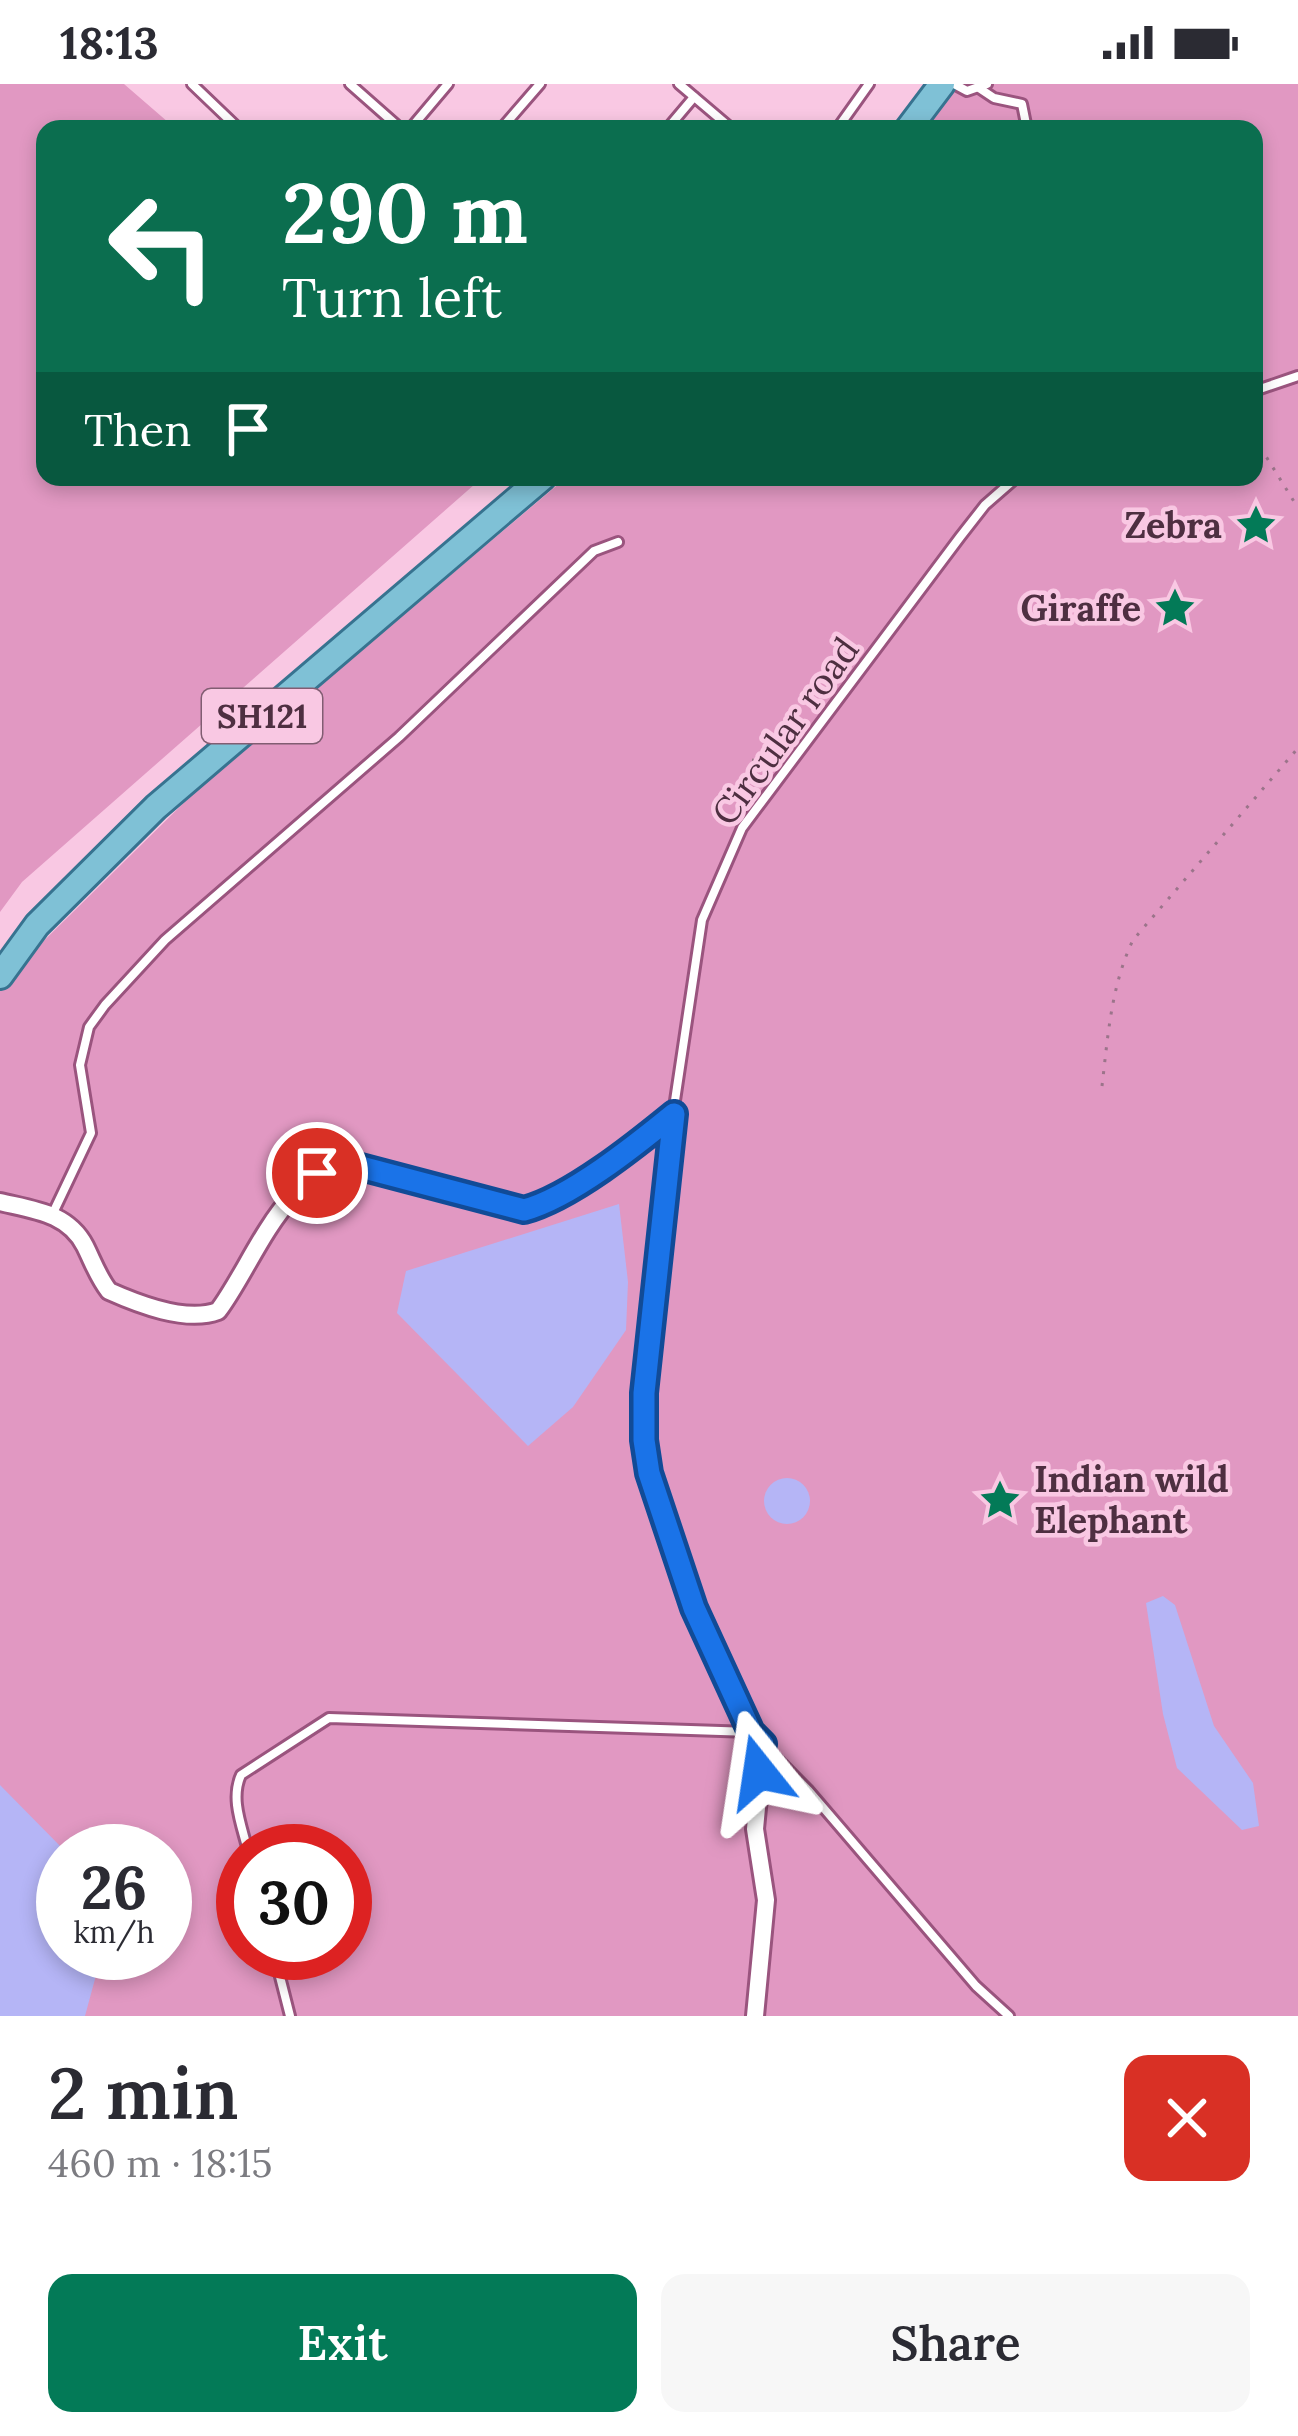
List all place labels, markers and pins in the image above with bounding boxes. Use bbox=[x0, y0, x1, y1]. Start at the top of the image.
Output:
place label: Zebra bbox=[1125, 502, 1222, 548]
place icon: Zebra bbox=[1233, 502, 1279, 548]
place label: Giraffe bbox=[1021, 585, 1141, 631]
place icon: Giraffe bbox=[1152, 585, 1198, 631]
pin bbox=[266, 1122, 368, 1224]
place label: Indian wild Elephant bbox=[1034, 1456, 1229, 1543]
place icon: Indian wild Elephant bbox=[977, 1477, 1023, 1523]

